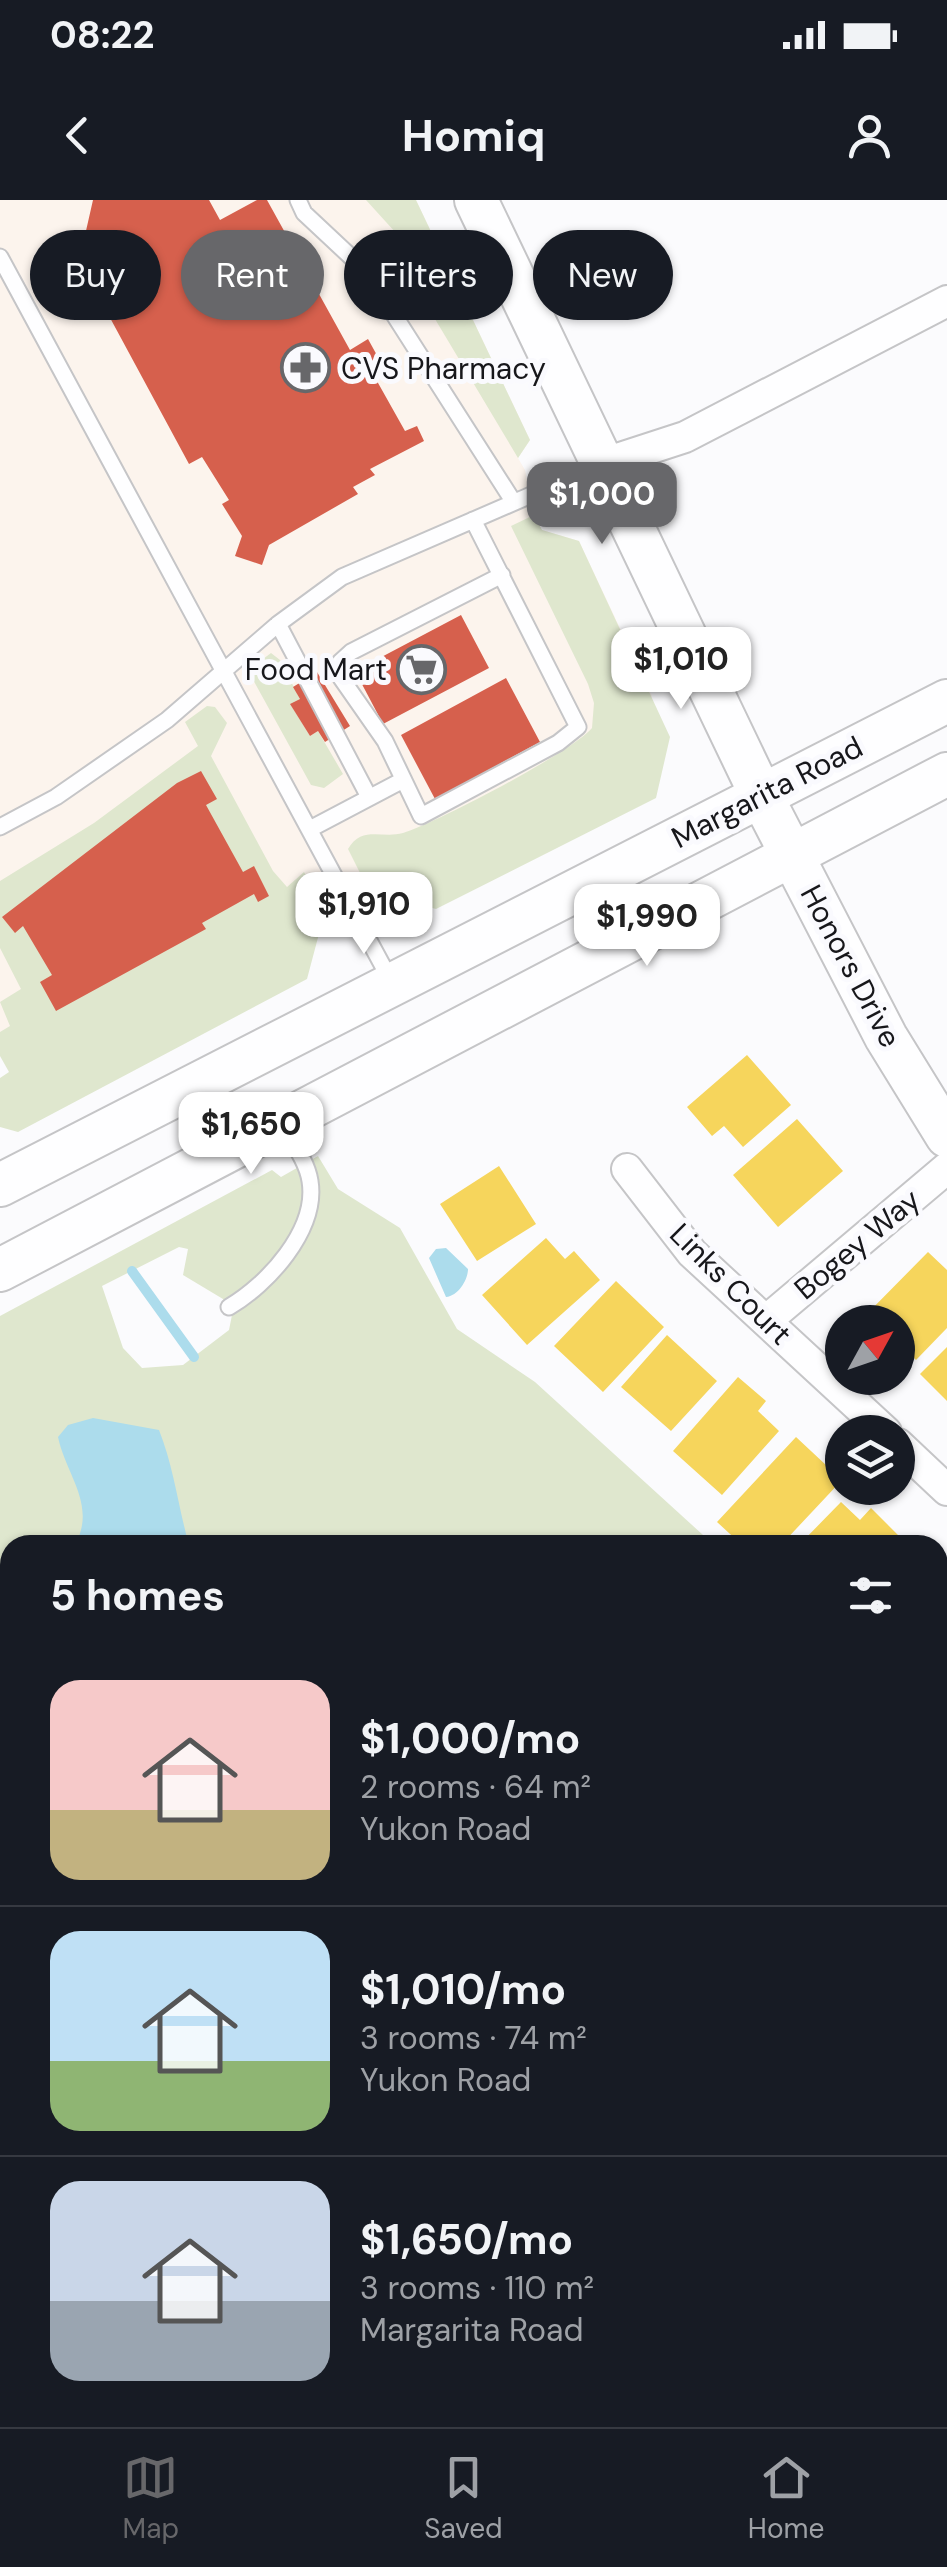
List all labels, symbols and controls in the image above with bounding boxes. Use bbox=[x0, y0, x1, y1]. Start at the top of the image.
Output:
text: 08:22 bbox=[50, 10, 154, 60]
text: Homiq bbox=[402, 106, 545, 165]
icon: back bbox=[50, 108, 105, 163]
icon: person bbox=[842, 108, 897, 163]
chip: Buy bbox=[30, 230, 161, 320]
chip: Rent bbox=[181, 230, 324, 320]
chip: Filters bbox=[344, 230, 513, 320]
chip: New bbox=[533, 230, 673, 320]
pharmacy icon: CVS Pharmacy bbox=[280, 342, 332, 394]
place label: CVS Pharmacy bbox=[341, 349, 546, 388]
pin: $1,000 bbox=[521, 462, 683, 547]
text: $1,000 bbox=[549, 473, 655, 515]
pin: $1,010 bbox=[600, 627, 762, 712]
text: $1,010 bbox=[633, 638, 729, 680]
supermarket icon: Food Mart bbox=[396, 643, 448, 695]
place label: Food Mart bbox=[245, 650, 387, 689]
street label: Margarita Road bbox=[665, 727, 869, 857]
pin: $1,910 bbox=[283, 872, 445, 957]
street label: Honors Drive bbox=[792, 878, 910, 1054]
text: $1,910 bbox=[317, 883, 411, 925]
pin: $1,990 bbox=[566, 884, 728, 969]
text: $1,990 bbox=[596, 895, 698, 937]
pin: $1,650 bbox=[170, 1092, 332, 1177]
text: $1,650 bbox=[201, 1103, 301, 1145]
street label: Bogey Way bbox=[786, 1180, 928, 1308]
street label: Links Court bbox=[662, 1215, 800, 1353]
north arrow bbox=[825, 1305, 915, 1395]
map controls bbox=[825, 1305, 915, 1505]
button: layers bbox=[825, 1415, 915, 1505]
text: 5 homes bbox=[50, 1568, 225, 1623]
icon: filters bbox=[843, 1568, 898, 1623]
text: $1,000/mo bbox=[360, 1711, 580, 1766]
icon: home bbox=[130, 1720, 250, 1840]
text: 2 rooms · 64 m² bbox=[360, 1766, 591, 1808]
text: Yukon Road bbox=[360, 1808, 531, 1850]
text: $1,010/mo bbox=[360, 1962, 566, 2017]
icon: home bbox=[130, 1971, 250, 2091]
text: 3 rooms · 74 m² bbox=[360, 2017, 587, 2059]
text: Yukon Road bbox=[360, 2059, 531, 2101]
text: $1,650/mo bbox=[360, 2212, 573, 2267]
icon: home bbox=[130, 2221, 250, 2341]
text: 3 rooms · 110 m² bbox=[360, 2267, 594, 2309]
text: Margarita Road bbox=[360, 2309, 584, 2351]
tab: Map bbox=[123, 2450, 179, 2547]
tab: Saved bbox=[424, 2450, 503, 2547]
tab: Home bbox=[748, 2450, 824, 2547]

